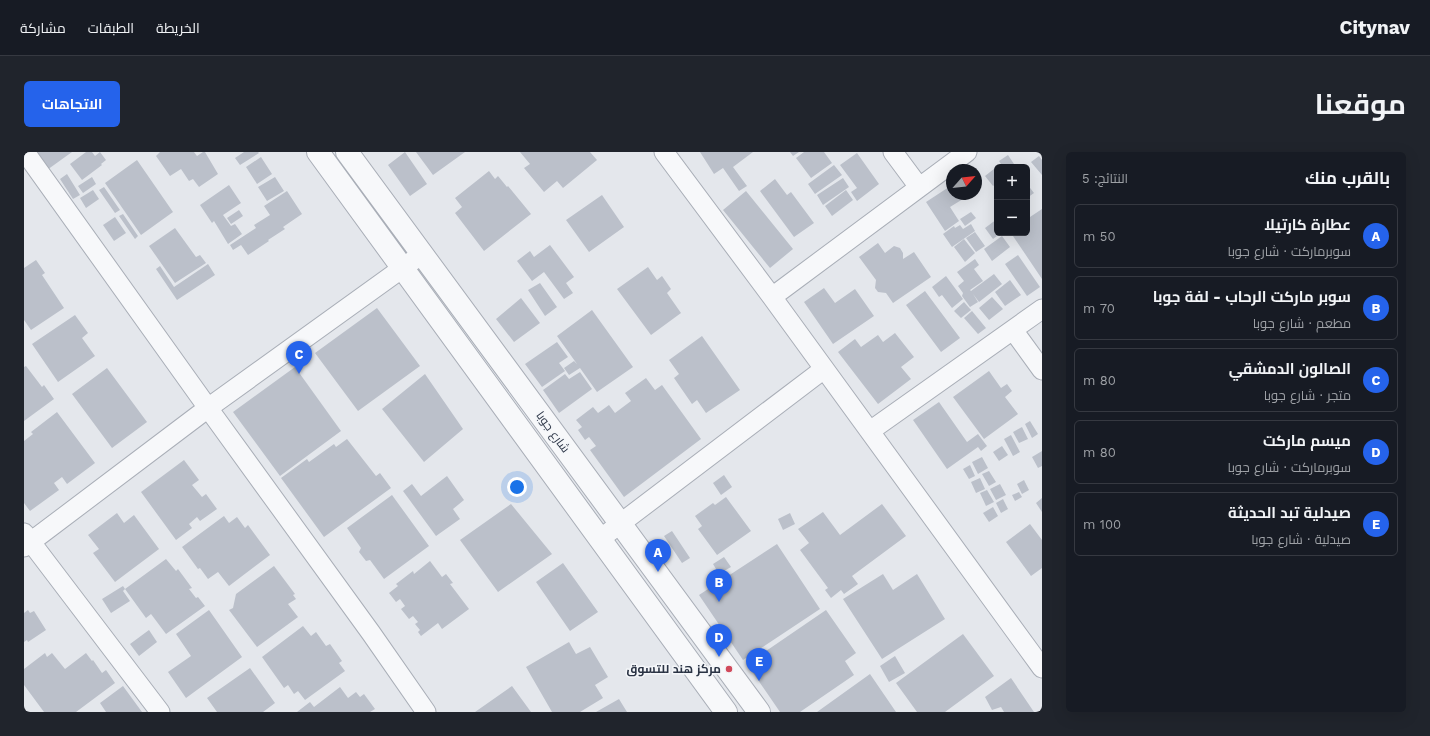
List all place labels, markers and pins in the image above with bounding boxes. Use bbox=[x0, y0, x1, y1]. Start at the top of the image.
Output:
pin: C bbox=[286, 341, 312, 374]
pin: A bbox=[645, 539, 671, 572]
pin: B bbox=[706, 569, 732, 602]
pin: D bbox=[706, 624, 732, 657]
pin: E bbox=[746, 648, 772, 681]
place label: مركز هند للتسوق bbox=[626, 662, 721, 677]
marker: مركز هند للتسوق bbox=[724, 664, 734, 674]

